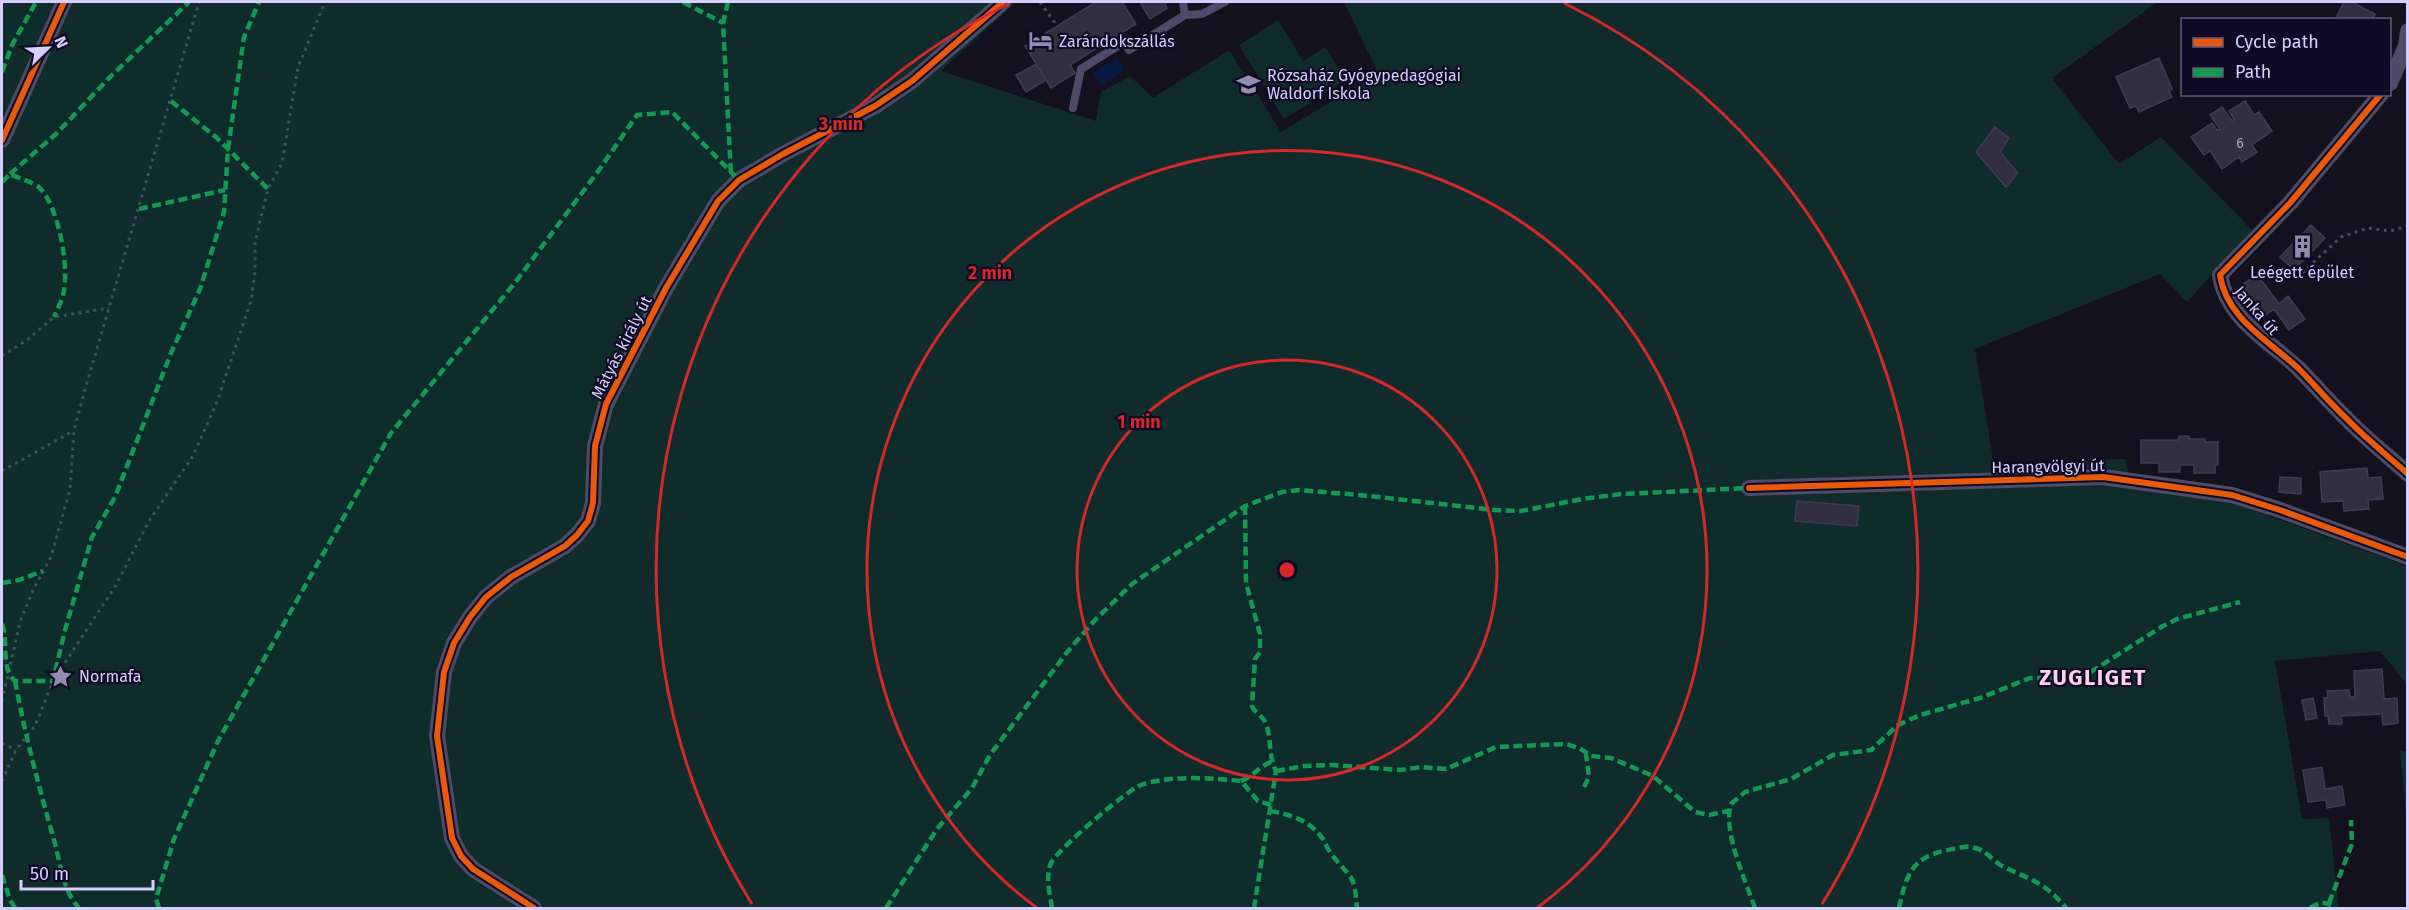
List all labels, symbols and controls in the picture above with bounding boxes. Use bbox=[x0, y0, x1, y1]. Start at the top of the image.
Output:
north arrow bbox=[18, 18, 78, 78]
legend bbox=[2181, 18, 2391, 96]
hotel icon: Zarándokszállás bbox=[1028, 28, 1054, 54]
text: Cycle path bbox=[2235, 31, 2319, 53]
place label: Zarándokszállás bbox=[1059, 32, 1175, 51]
text: N bbox=[50, 33, 72, 51]
text: Path bbox=[2235, 61, 2271, 83]
place label: Rózsaház Gyógypedagógiai Waldorf Iskola bbox=[1267, 66, 1461, 103]
school or university icon: Rózsaház Gyógypedagógiai Waldorf Iskola bbox=[1236, 71, 1262, 97]
text: 3 min bbox=[818, 113, 863, 135]
house number: 6 bbox=[2236, 135, 2244, 152]
building icon: Leégett épület bbox=[2289, 234, 2315, 260]
text: 2 min bbox=[968, 262, 1012, 284]
place label: Leégett épület bbox=[2250, 263, 2354, 282]
street label: Janka út bbox=[2230, 282, 2283, 339]
street label: Mátyás király út bbox=[587, 292, 656, 402]
text: 1 min bbox=[1117, 411, 1161, 433]
street label: Harangvölgyi út bbox=[1991, 456, 2105, 477]
centre of rings bbox=[1277, 560, 1297, 580]
place icon: Normafa bbox=[48, 663, 74, 689]
district label: ZUGLIGET bbox=[2039, 664, 2147, 691]
place label: Normafa bbox=[79, 667, 142, 686]
scale bar bbox=[21, 853, 153, 891]
text: 50 m bbox=[30, 863, 69, 885]

